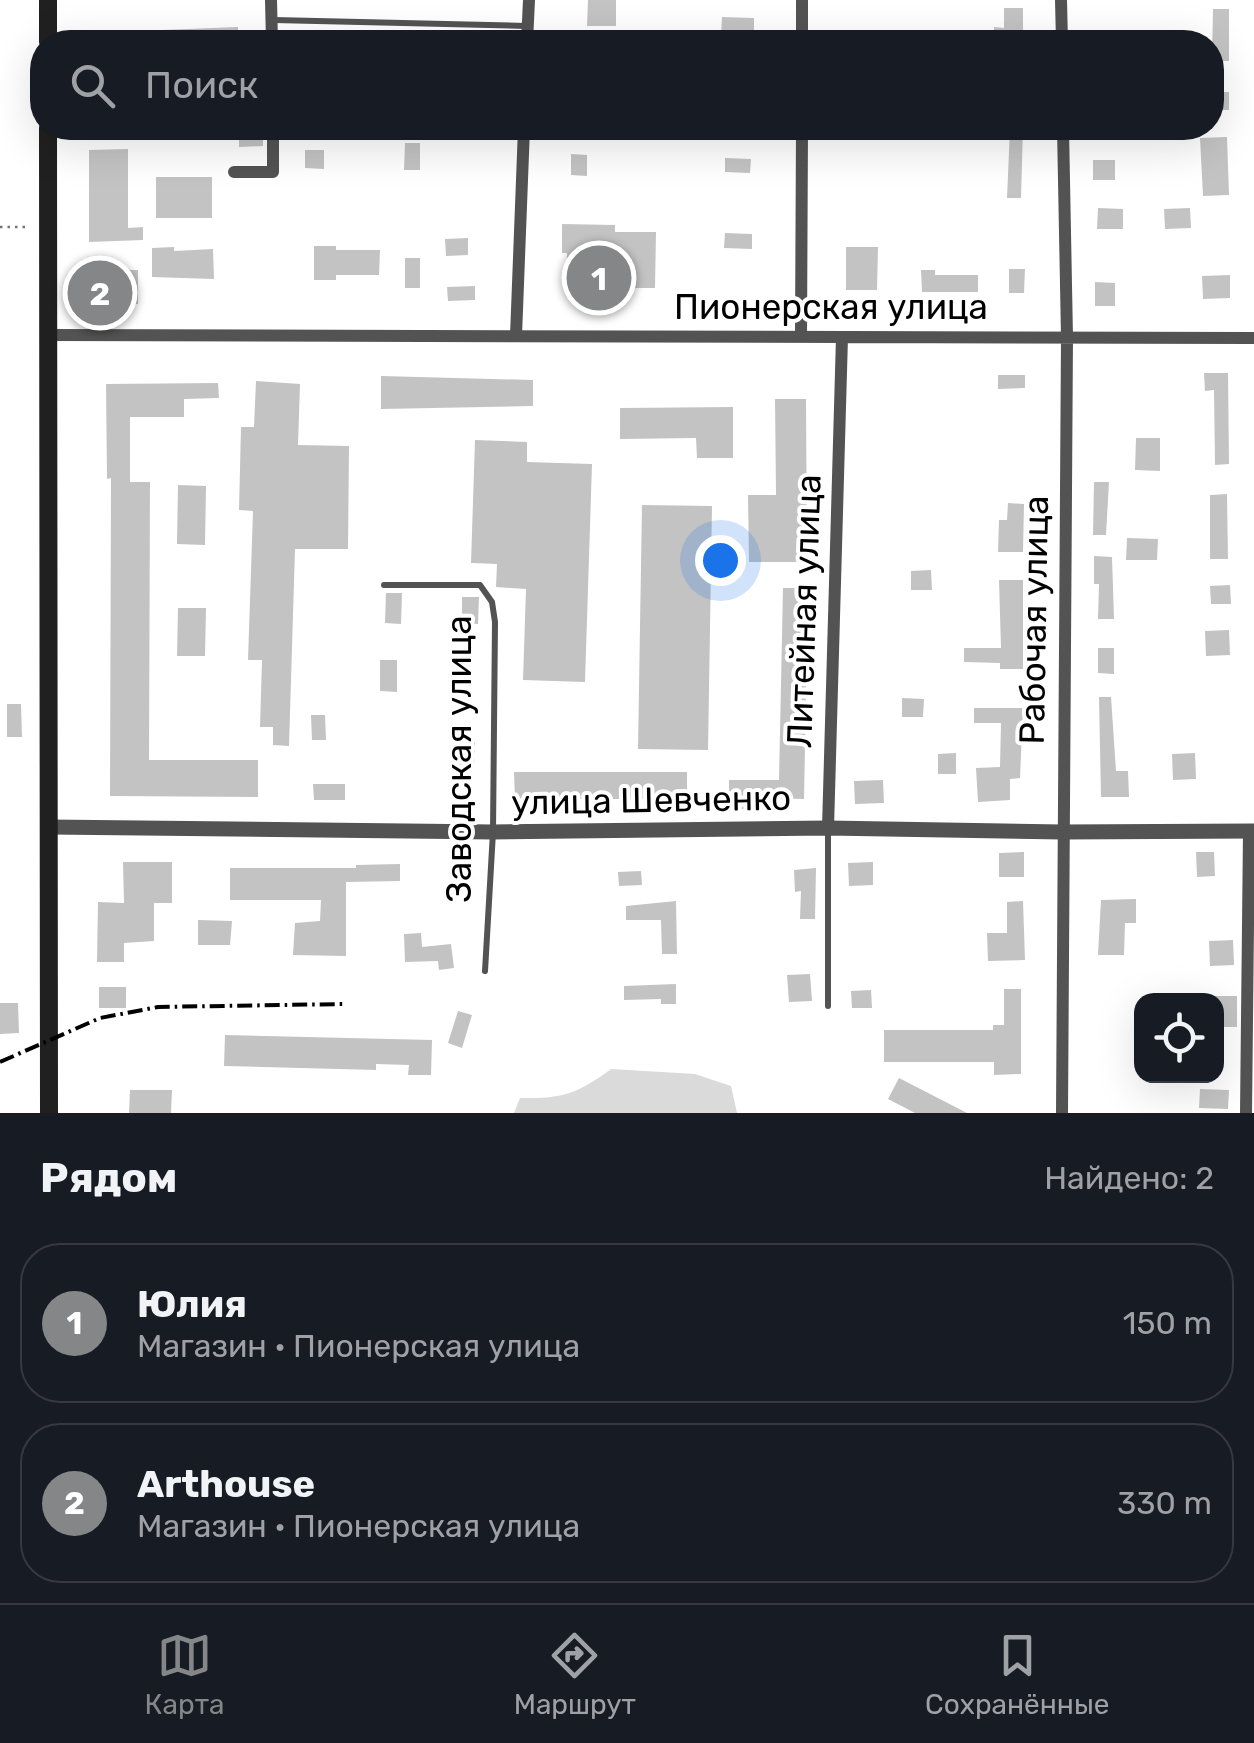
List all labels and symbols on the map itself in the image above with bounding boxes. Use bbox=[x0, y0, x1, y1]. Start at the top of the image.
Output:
pin: 1 bbox=[566, 240, 632, 316]
pin: 2 bbox=[68, 256, 132, 330]
street label: Пионерская улица bbox=[674, 286, 988, 328]
street label: Литейная улица bbox=[778, 473, 830, 749]
street label: Рабочая улица bbox=[1011, 495, 1057, 745]
your location bbox=[695, 535, 746, 586]
street label: Заводская улица bbox=[438, 615, 480, 903]
street label: улица Шевченко bbox=[511, 777, 791, 823]

